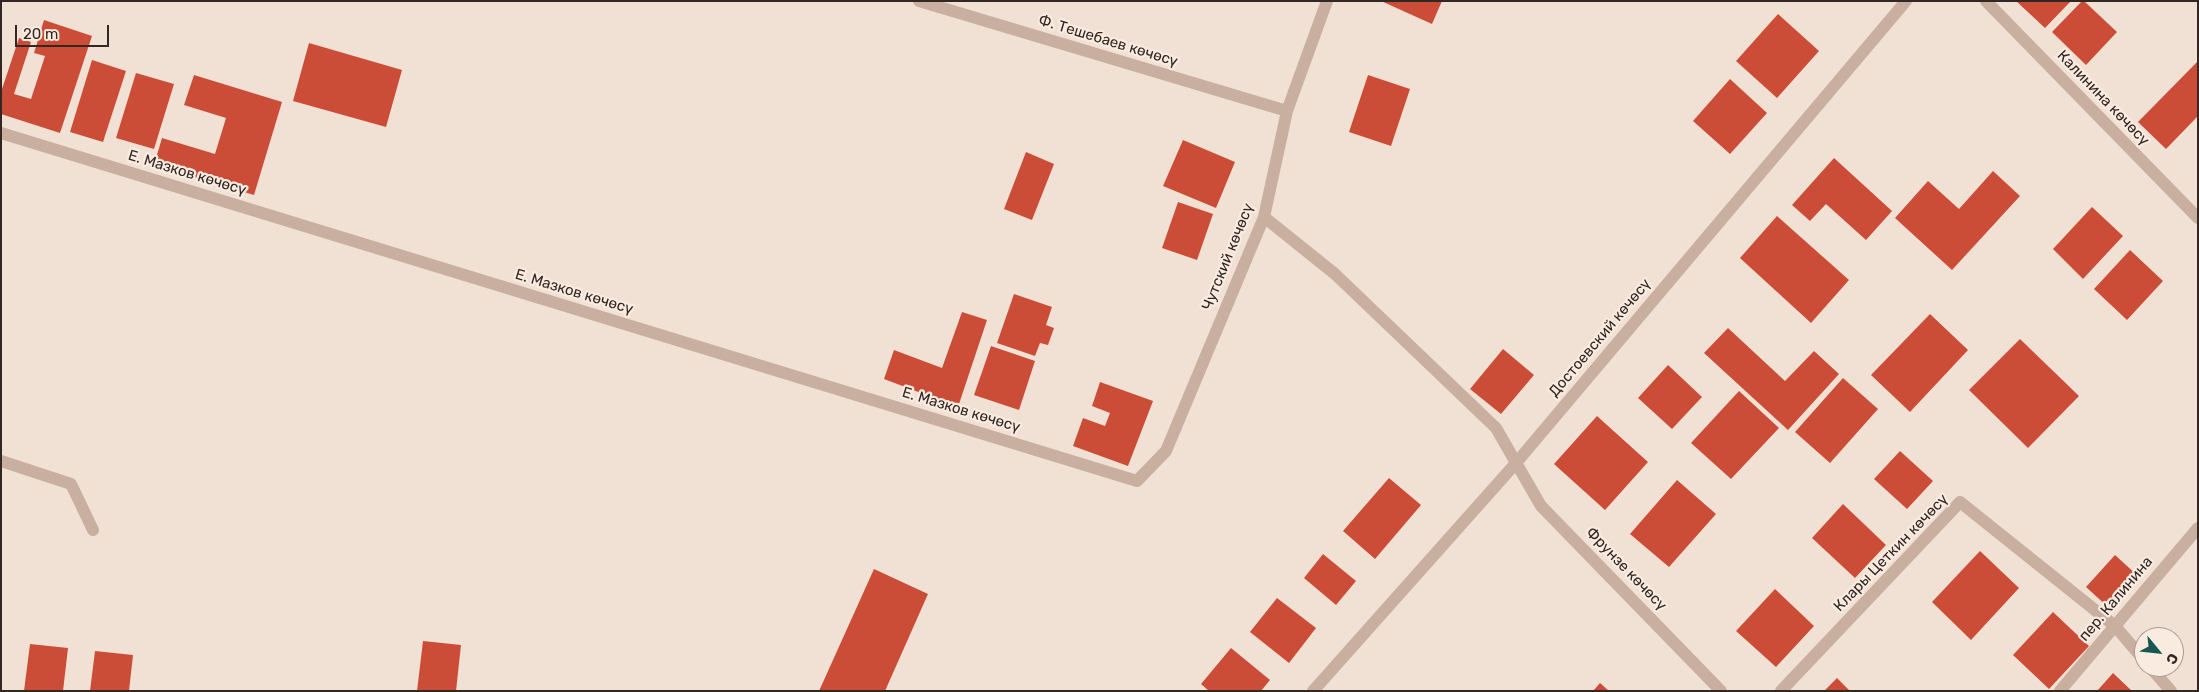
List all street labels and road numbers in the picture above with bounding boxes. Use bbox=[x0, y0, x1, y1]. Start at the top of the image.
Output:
street label: Ф. Тешебаев көчөсү bbox=[1036, 11, 1180, 71]
street label: Калинина көчөсү bbox=[2053, 47, 2153, 149]
street label: Е. Мазков көчөсү bbox=[126, 146, 248, 200]
street label: Чутский көчөсү bbox=[1198, 201, 1258, 313]
street label: Е. Мазков көчөсү bbox=[513, 265, 635, 319]
street label: Достоевский көчөсү bbox=[1545, 275, 1655, 401]
street label: Е. Мазков көчөсү bbox=[900, 383, 1022, 437]
street label: Клары Цеткин көчөсү bbox=[1830, 490, 1952, 616]
street label: Фрунзе көчөсү bbox=[1582, 524, 1670, 614]
street label: пер. Калинина bbox=[2075, 553, 2157, 645]

